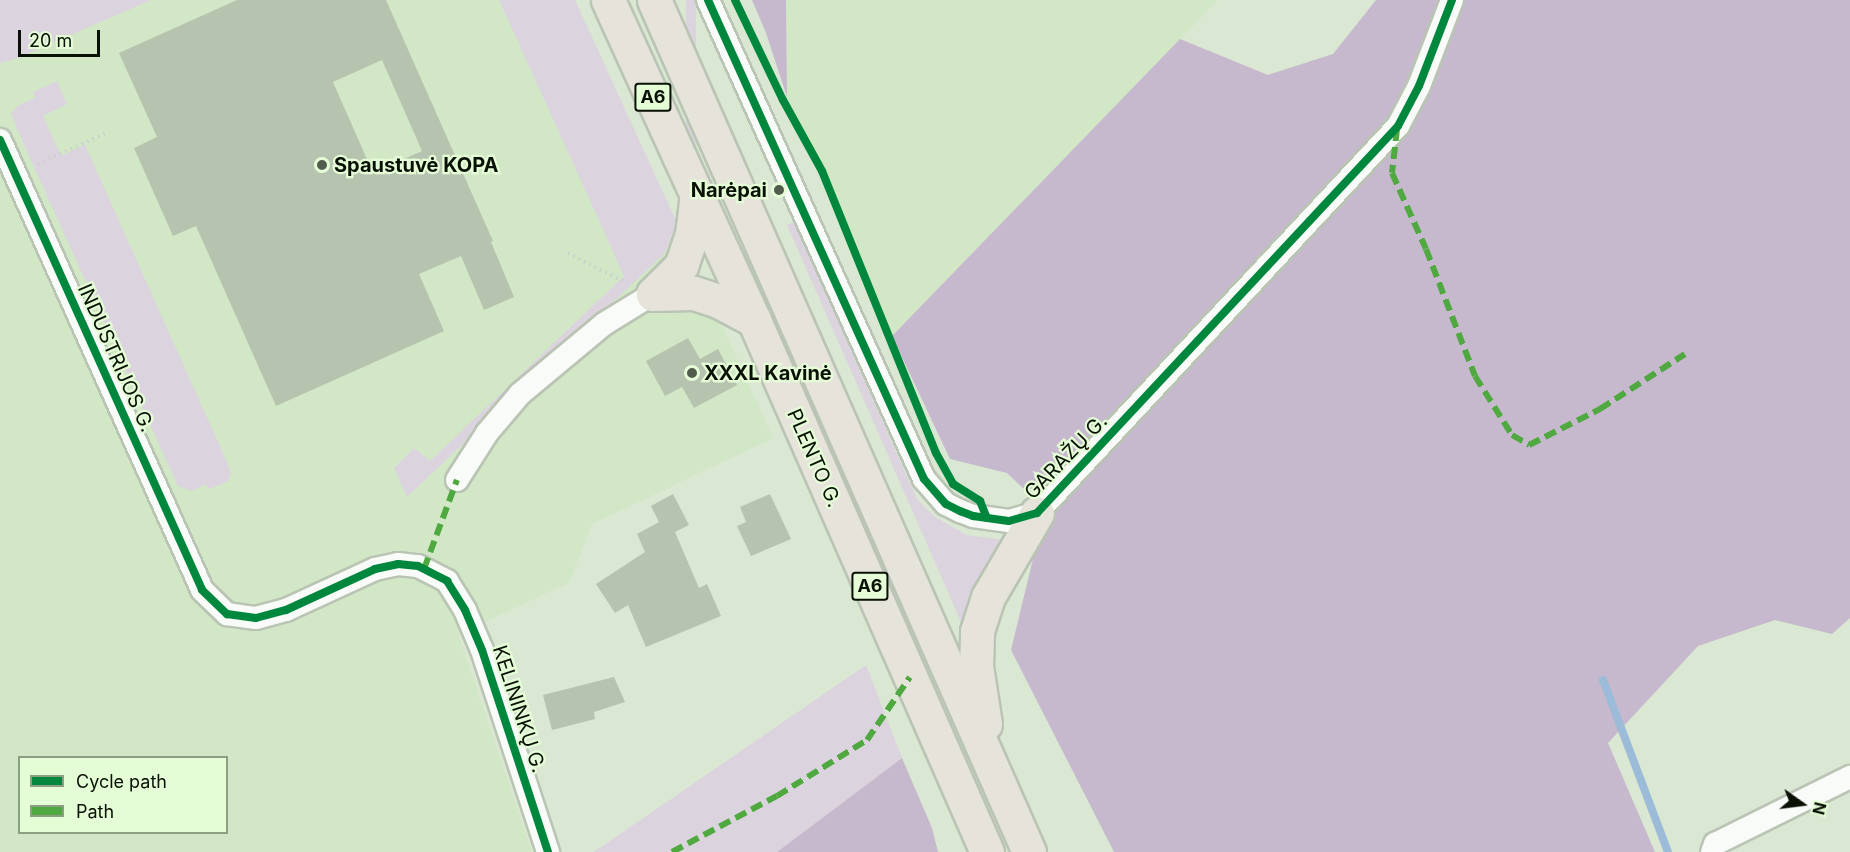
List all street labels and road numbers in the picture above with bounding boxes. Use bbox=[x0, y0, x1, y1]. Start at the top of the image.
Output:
road number: A6 bbox=[634, 82, 672, 112]
street label: INDUSTRIJOS G. bbox=[73, 280, 159, 436]
street label: PLENTO G. bbox=[782, 405, 846, 511]
street label: GARAŽŲ G. bbox=[1020, 410, 1112, 504]
road number: A6 bbox=[850, 571, 890, 601]
street label: KELININKŲ G. bbox=[487, 642, 551, 776]

